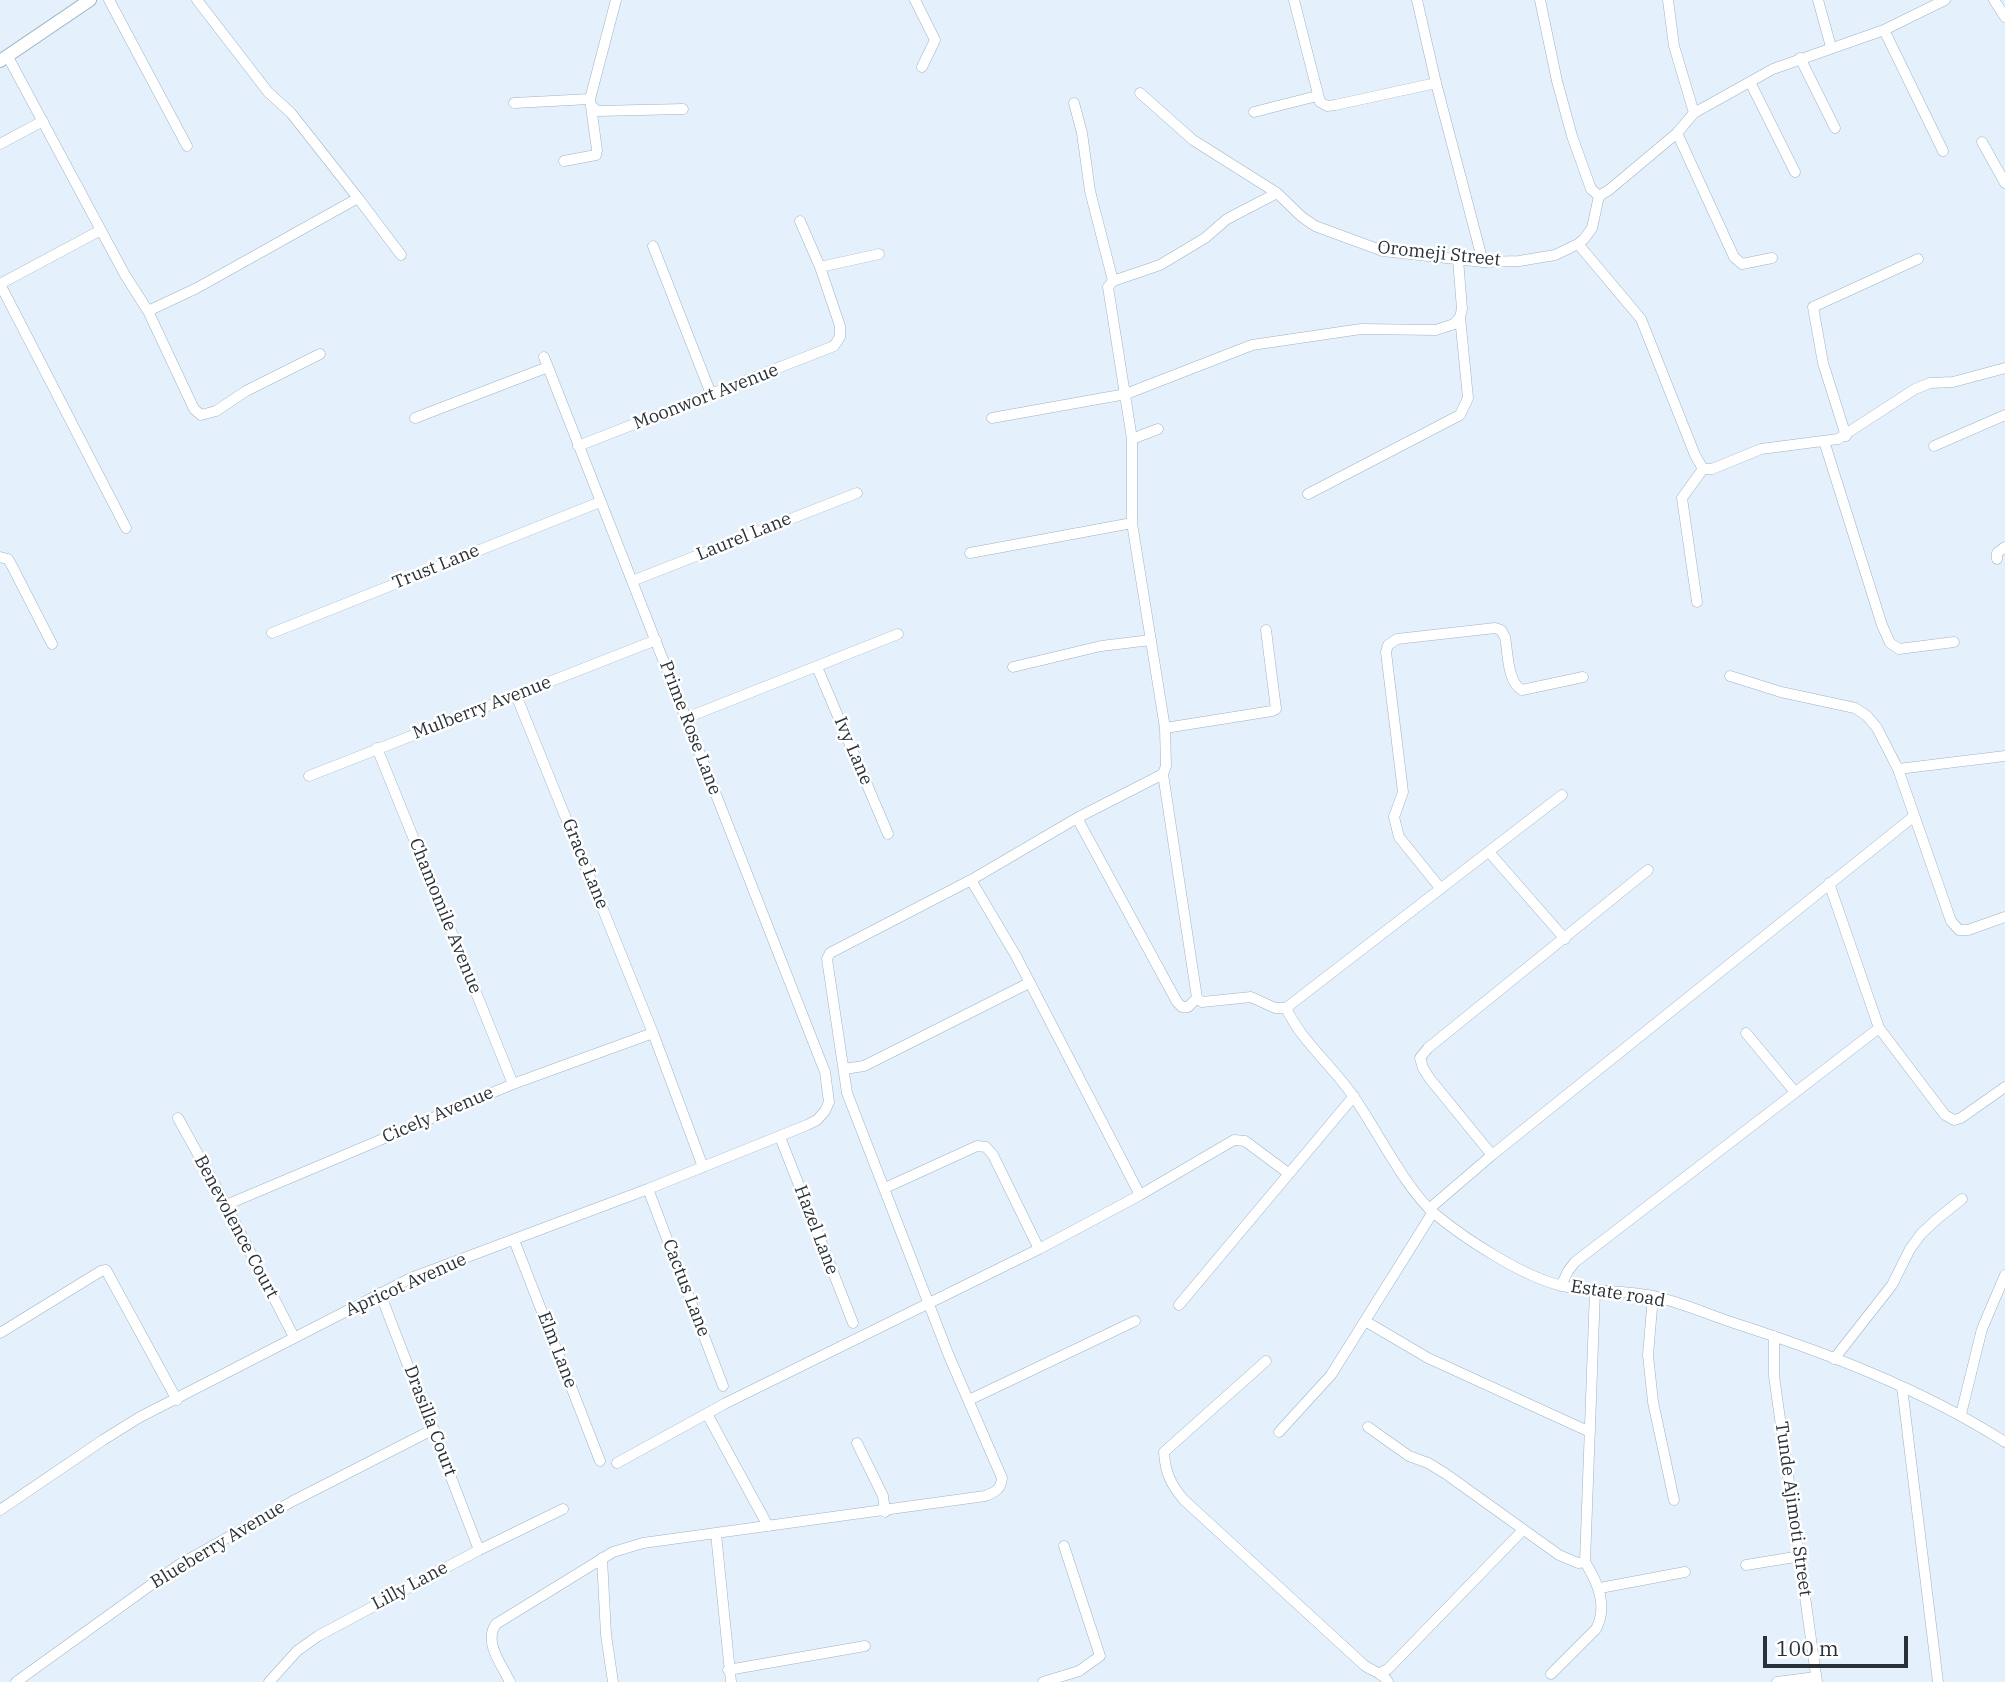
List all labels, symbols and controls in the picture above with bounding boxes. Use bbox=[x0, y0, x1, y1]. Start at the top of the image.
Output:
street label: Oromeji Street bbox=[1376, 237, 1502, 271]
street label: Moonwort Avenue bbox=[630, 359, 782, 435]
street label: Laurel Lane bbox=[693, 508, 795, 566]
street label: Trust Lane bbox=[389, 540, 483, 594]
street label: Prime Rose Lane bbox=[654, 658, 726, 798]
street label: Mulberry Avenue bbox=[410, 672, 554, 744]
street label: Ivy Lane bbox=[829, 714, 877, 788]
street label: Grace Lane bbox=[557, 816, 613, 912]
street label: Chamomile Avenue bbox=[404, 835, 486, 997]
street label: Cicely Avenue bbox=[379, 1082, 497, 1148]
street label: Benevolence Court bbox=[189, 1152, 283, 1302]
street label: Hazel Lane bbox=[789, 1182, 843, 1278]
street label: Cactus Lane bbox=[658, 1236, 714, 1340]
street label: Apricot Avenue bbox=[342, 1249, 470, 1321]
street label: Estate road bbox=[1569, 1276, 1667, 1312]
street label: Elm Lane bbox=[533, 1309, 581, 1391]
street label: Drasilla Court bbox=[399, 1362, 461, 1480]
street label: Tunde Ajimoti Street bbox=[1770, 1420, 1816, 1598]
street label: Blueberry Avenue bbox=[147, 1496, 289, 1594]
street label: Lilly Lane bbox=[368, 1557, 452, 1615]
scale bar bbox=[1767, 1622, 1912, 1666]
text: 100 m bbox=[1776, 1634, 1839, 1662]

